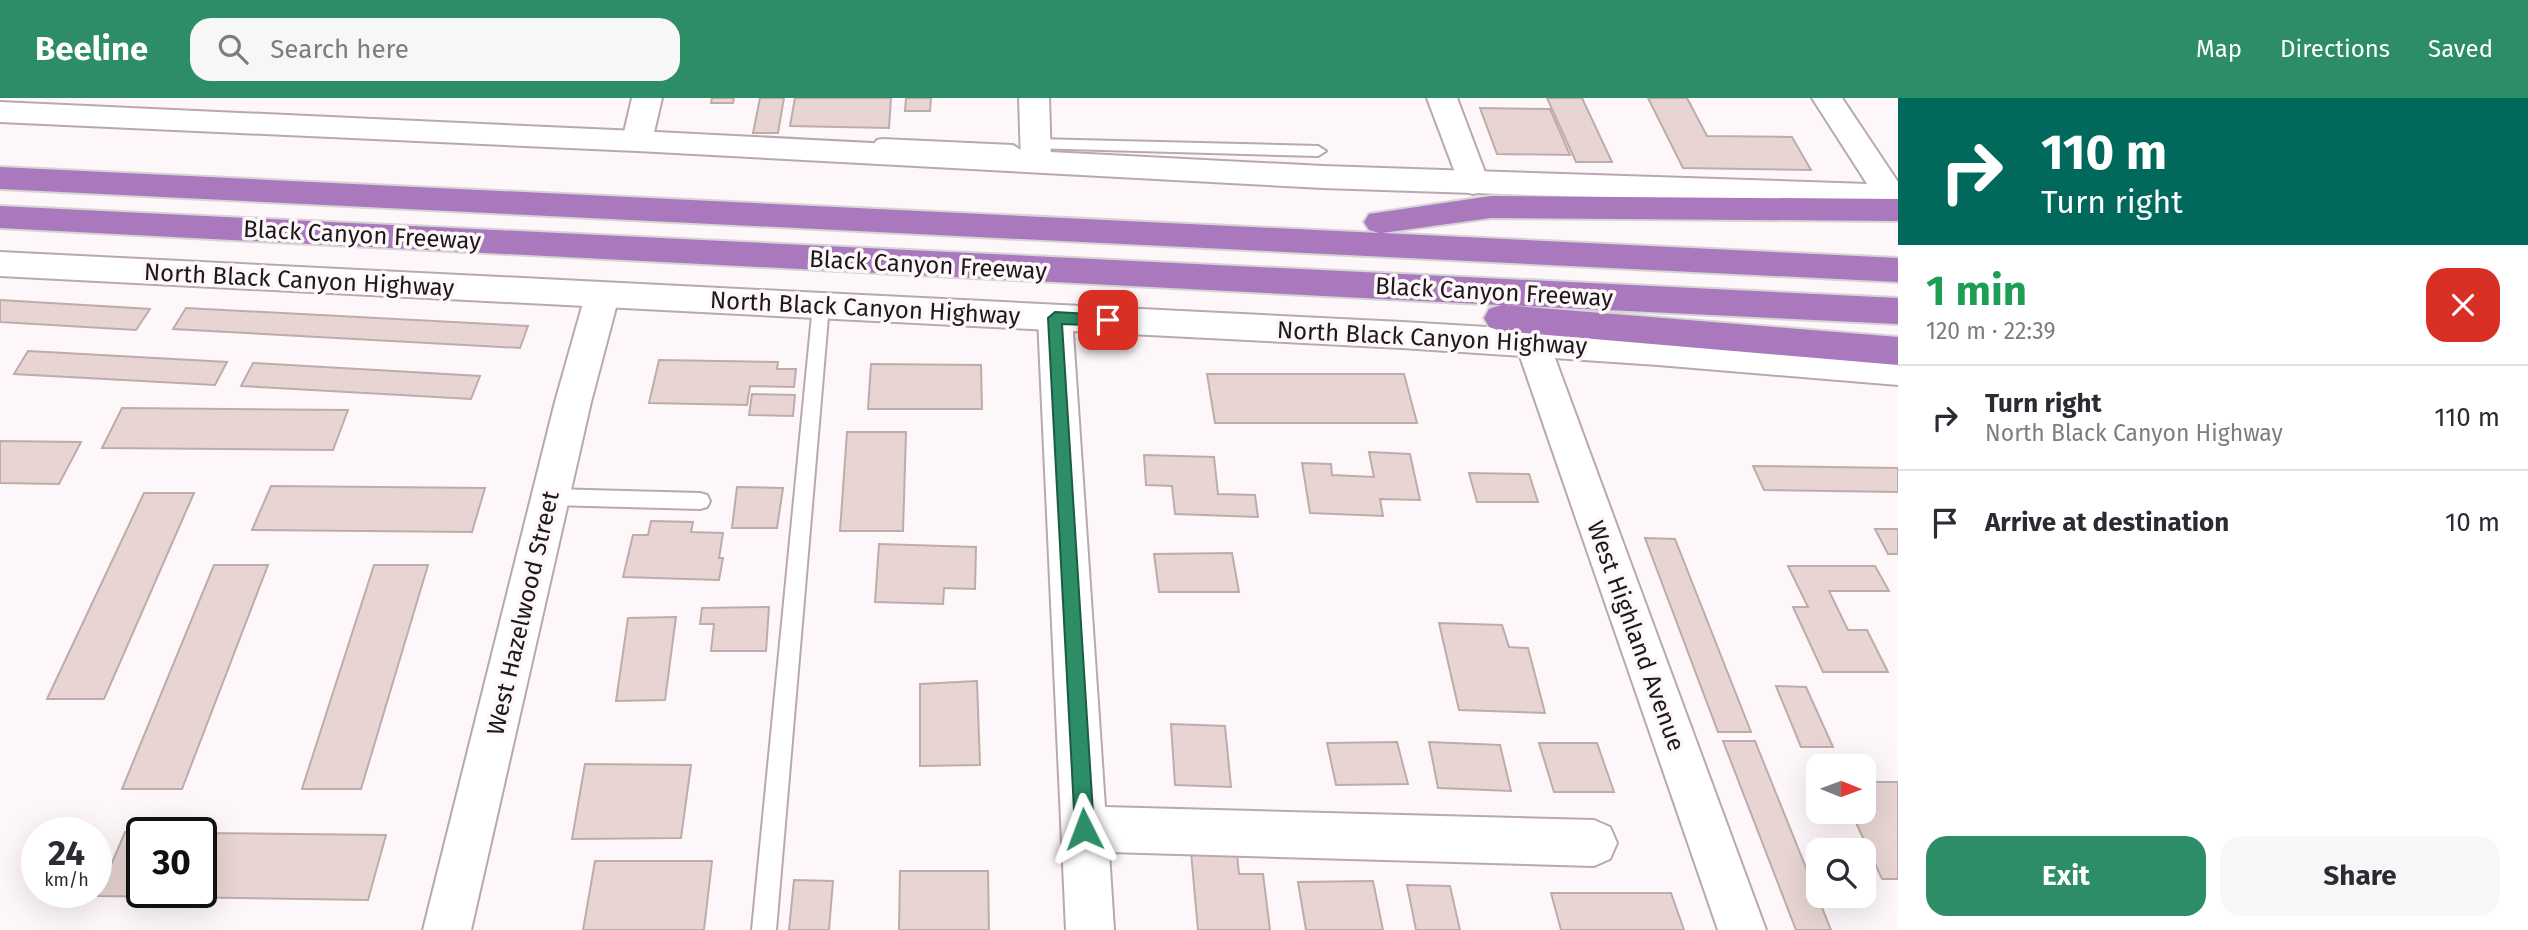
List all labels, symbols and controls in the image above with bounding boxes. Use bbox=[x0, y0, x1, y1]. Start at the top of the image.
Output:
search box bbox=[190, 18, 680, 81]
text: Beeline bbox=[35, 29, 148, 69]
icon: search bbox=[214, 30, 252, 68]
text: Search here bbox=[270, 34, 409, 65]
text: Map bbox=[2196, 35, 2242, 63]
text: Directions bbox=[2280, 35, 2390, 63]
text: Saved bbox=[2428, 35, 2493, 63]
text: 110 m bbox=[2041, 123, 2167, 182]
icon: right bbox=[1926, 126, 2017, 217]
text: Turn right bbox=[2041, 183, 2183, 221]
street label: Black Canyon Freeway bbox=[242, 215, 482, 255]
street label: Black Canyon Freeway bbox=[808, 245, 1048, 285]
street label: North Black Canyon Highway bbox=[143, 258, 455, 302]
text: 1 min bbox=[1926, 266, 2027, 316]
button: close bbox=[2426, 268, 2500, 342]
street label: Black Canyon Freeway bbox=[1374, 272, 1614, 312]
street label: North Black Canyon Highway bbox=[709, 286, 1021, 330]
pin bbox=[1078, 290, 1138, 350]
icon: arrive bbox=[1089, 301, 1127, 339]
street label: North Black Canyon Highway bbox=[1276, 316, 1588, 360]
text: 120 m · 22:39 bbox=[1926, 317, 2055, 345]
text: Turn right bbox=[1985, 388, 2102, 419]
icon: right bbox=[1926, 399, 1964, 437]
text: 110 m bbox=[2434, 402, 2500, 433]
text: North Black Canyon Highway bbox=[1985, 419, 2283, 447]
street label: West Hazelwood Street bbox=[481, 488, 565, 738]
icon: arrive bbox=[1926, 504, 1964, 542]
text: Arrive at destination bbox=[1985, 507, 2229, 538]
text: 10 m bbox=[2445, 507, 2500, 538]
street label: West Highland Avenue bbox=[1581, 517, 1691, 755]
north arrow bbox=[1806, 754, 1876, 824]
map controls bbox=[1806, 754, 1876, 908]
position arrow bbox=[1047, 792, 1121, 866]
speed limit sign: 30 bbox=[126, 817, 217, 908]
text: 24 bbox=[48, 832, 85, 874]
button: Exit bbox=[1926, 836, 2206, 916]
button: Share bbox=[2220, 836, 2500, 916]
button: search bbox=[1806, 838, 1876, 908]
text: km/h bbox=[44, 869, 89, 891]

